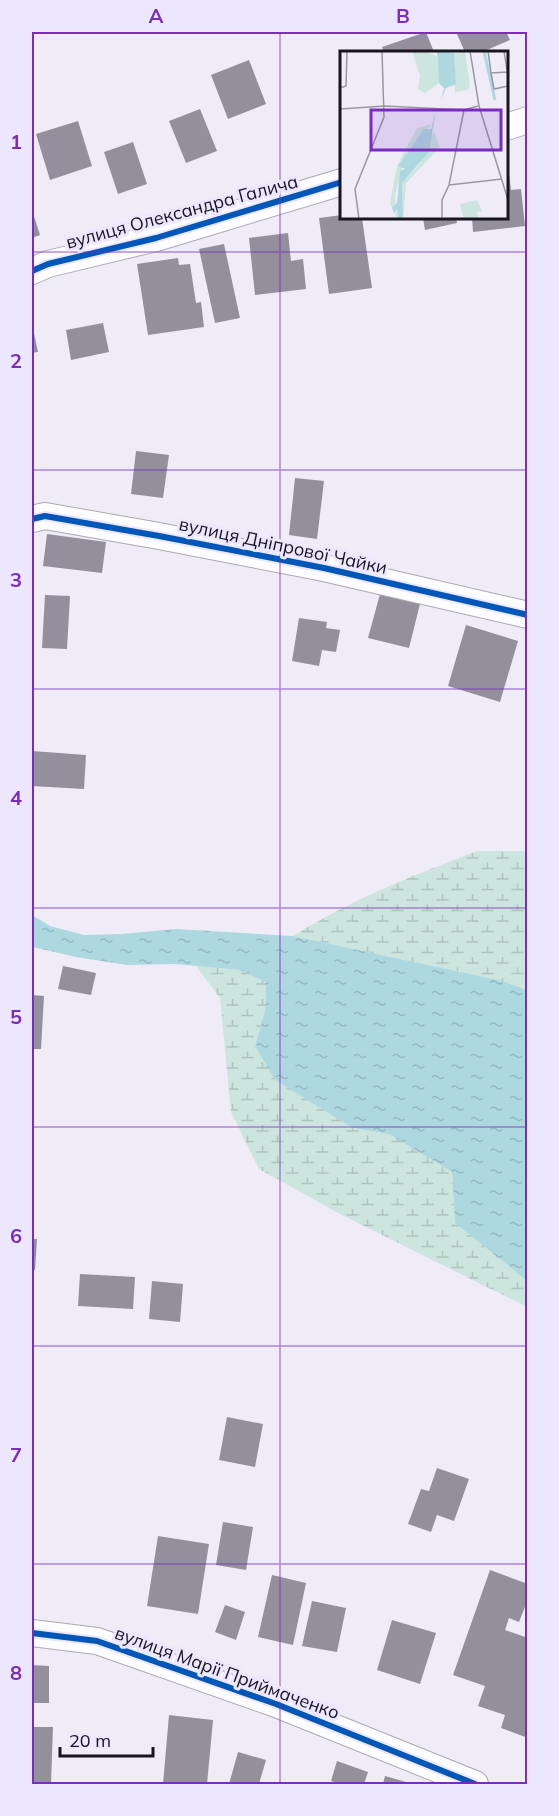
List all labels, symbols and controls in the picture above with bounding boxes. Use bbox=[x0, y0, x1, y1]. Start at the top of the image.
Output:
text: A bbox=[149, 3, 164, 28]
text: B bbox=[396, 3, 410, 28]
inset map bbox=[340, 51, 508, 219]
text: 1 bbox=[10, 129, 22, 154]
street label: вулиця Олександра Галича bbox=[63, 169, 300, 254]
text: 2 bbox=[10, 348, 22, 373]
street label: вулиця Дніпрової Чайки bbox=[177, 512, 389, 579]
text: 3 bbox=[10, 567, 22, 592]
text: 4 bbox=[10, 785, 22, 810]
text: 5 bbox=[10, 1004, 22, 1029]
text: 6 bbox=[10, 1223, 22, 1248]
text: 7 bbox=[10, 1442, 22, 1467]
street label: вулиця Марії Приймаченко bbox=[112, 1621, 343, 1724]
text: 8 bbox=[10, 1660, 22, 1685]
scale bar bbox=[60, 1720, 153, 1758]
text: 20 m bbox=[69, 1729, 111, 1752]

